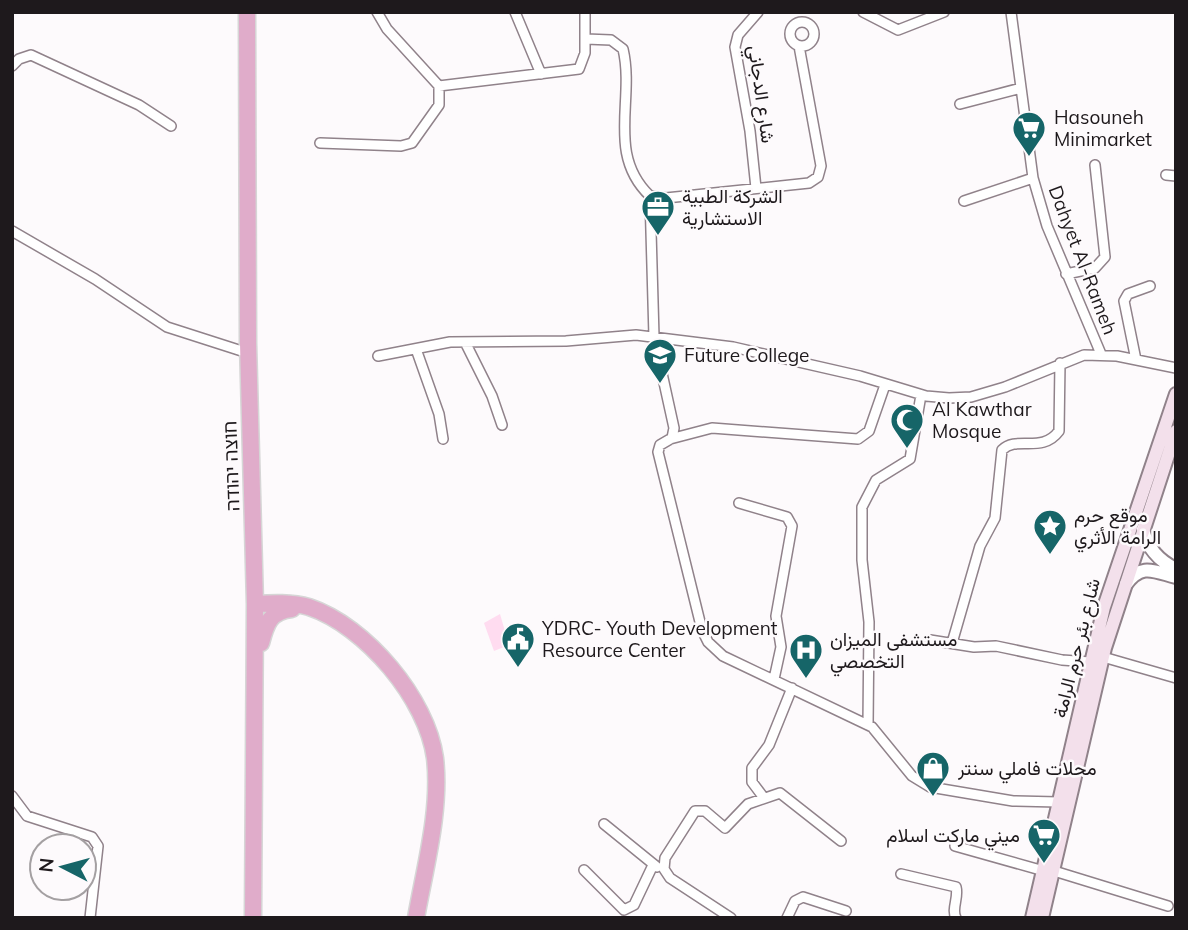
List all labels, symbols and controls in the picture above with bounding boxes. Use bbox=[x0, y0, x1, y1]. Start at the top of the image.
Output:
street label: شارع الدجاني bbox=[739, 44, 781, 145]
place label: Hasouneh Minimarket bbox=[1054, 105, 1152, 151]
supermarket icon: Hasouneh Minimarket bbox=[1010, 109, 1048, 158]
street label: Dahyet Al-Rameh bbox=[1044, 182, 1122, 338]
place label: الشركة الطبية الاستشارية bbox=[682, 184, 783, 230]
office icon: الشركة الطبية الاستشارية bbox=[639, 188, 677, 237]
school or university icon: Future College bbox=[641, 336, 679, 385]
place label: Future College bbox=[684, 343, 809, 367]
place label: Al Kawthar Mosque bbox=[932, 397, 1032, 443]
mosque icon: Al Kawthar Mosque bbox=[888, 401, 926, 450]
street label: חוצה יהודה bbox=[217, 420, 245, 512]
place label: موقع حرم الرامة الأثري bbox=[1074, 503, 1161, 553]
place icon: موقع حرم الرامة الأثري bbox=[1031, 507, 1069, 556]
street label: شارع بئر حرم الرامة bbox=[1047, 576, 1106, 721]
place label: YDRC- Youth Development Resource Center bbox=[541, 616, 778, 662]
public building icon: YDRC- Youth Development Resource Center bbox=[499, 620, 537, 669]
place label: مستشفى الميزان التخصصي bbox=[830, 627, 957, 677]
hospital icon: مستشفى الميزان التخصصي bbox=[787, 631, 825, 680]
shop icon: محلات فاملي سنتر bbox=[914, 749, 952, 798]
place label: محلات فاملي سنتر bbox=[957, 756, 1097, 784]
supermarket icon: ميني ماركت اسلام bbox=[1025, 816, 1063, 865]
place label: ميني ماركت اسلام bbox=[886, 823, 1020, 851]
north arrow bbox=[28, 832, 98, 902]
text: N bbox=[33, 857, 59, 874]

